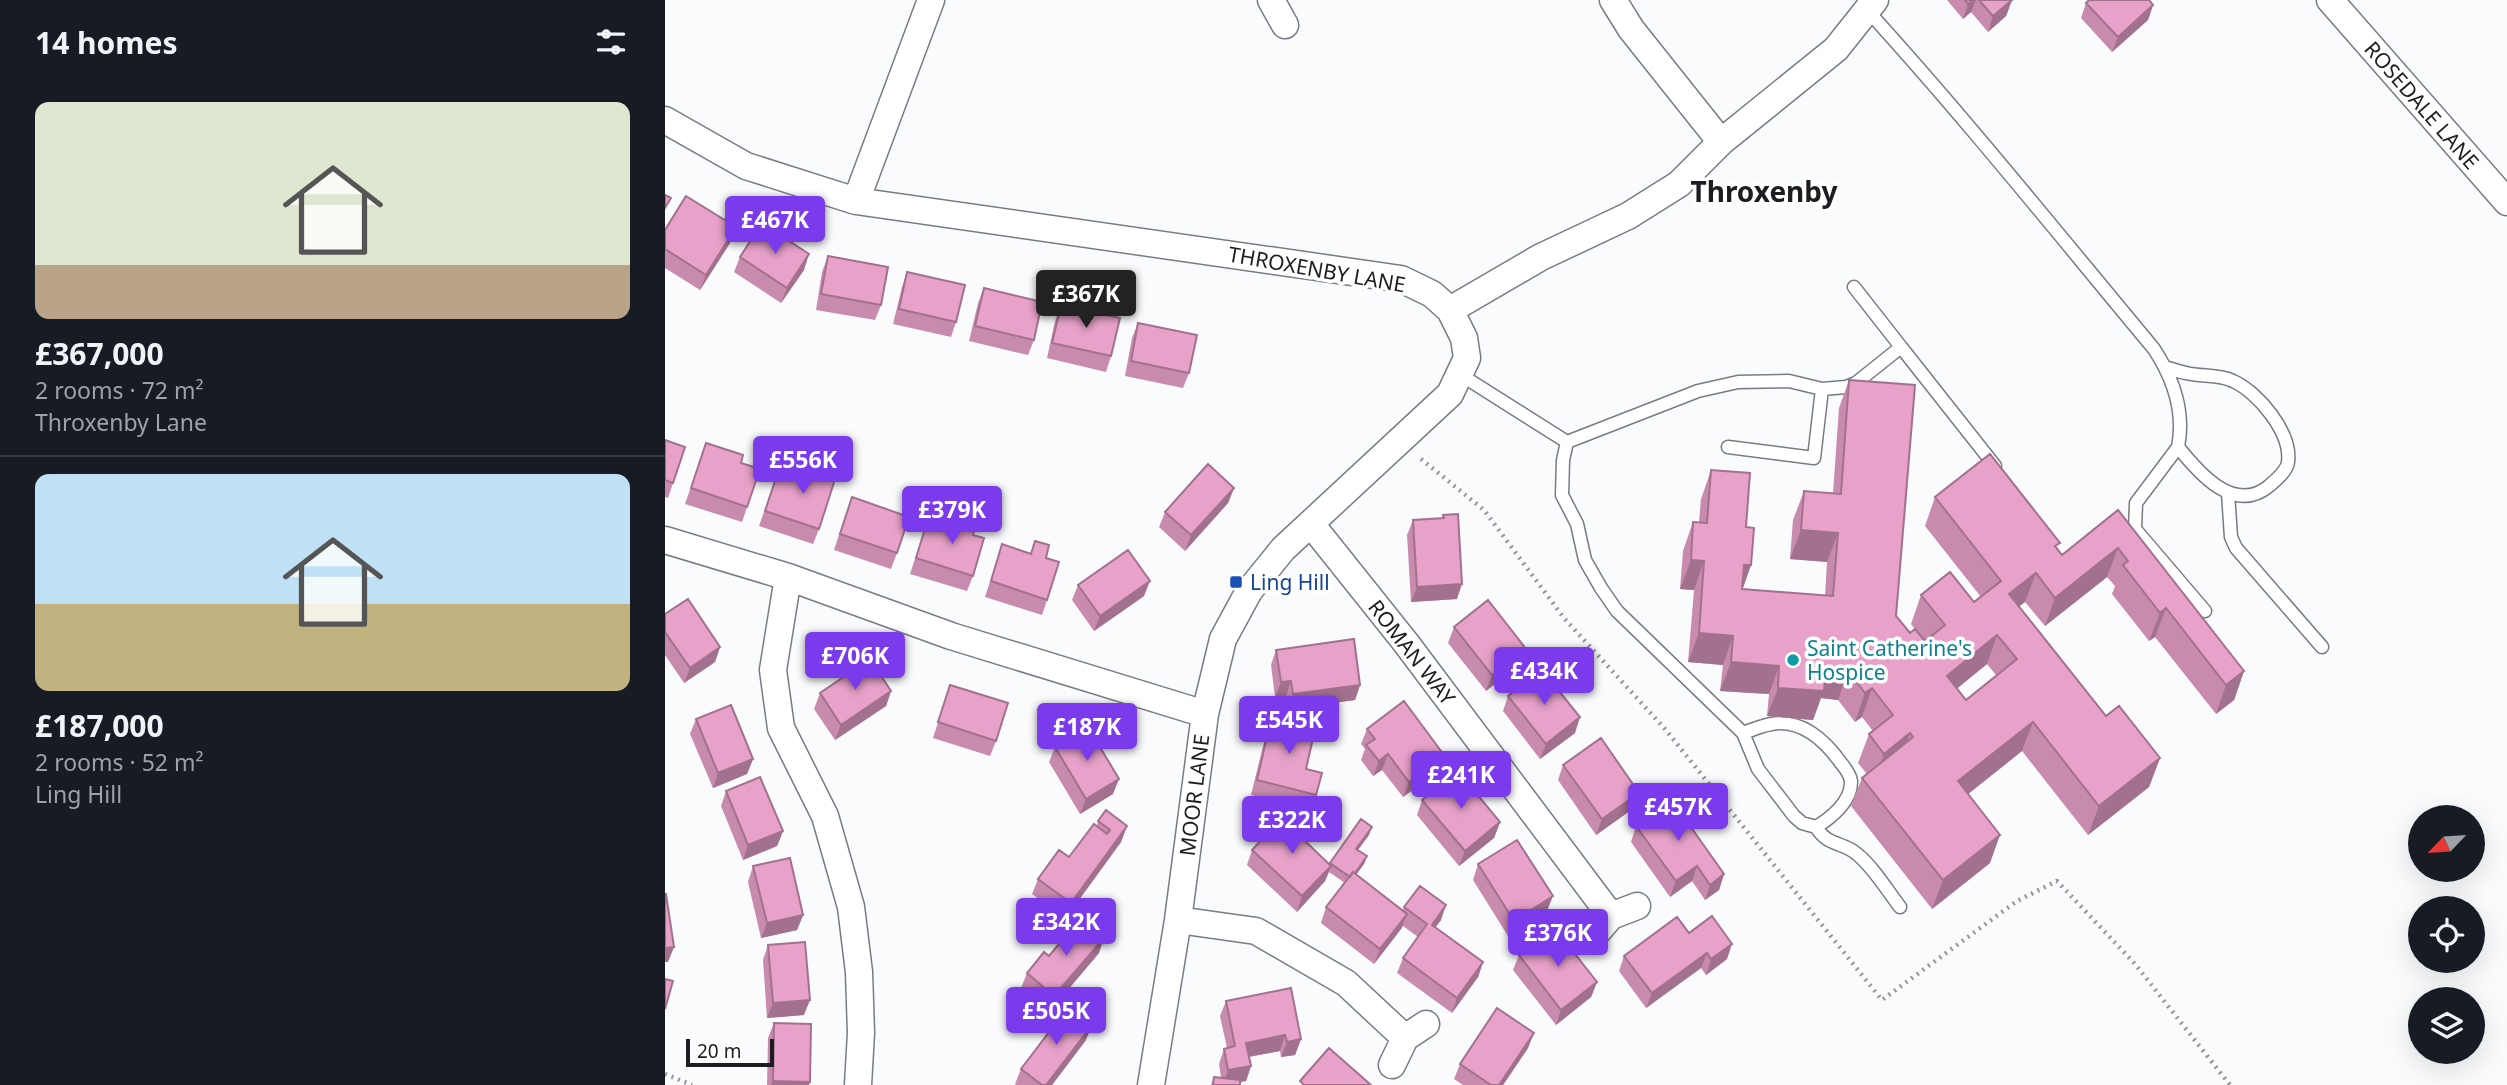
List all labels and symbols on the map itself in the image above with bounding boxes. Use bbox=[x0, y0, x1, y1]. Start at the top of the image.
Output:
street label: ROSEDALE LANE bbox=[2359, 35, 2485, 175]
district label: Throxenby bbox=[1691, 172, 1837, 210]
pin: £467K bbox=[726, 196, 824, 256]
street label: THROXENBY LANE bbox=[1226, 240, 1408, 298]
pin: £367K bbox=[1037, 270, 1135, 330]
pin: £556K bbox=[754, 436, 852, 496]
pin: £379K bbox=[903, 486, 1001, 546]
place label: Ling Hill bbox=[1250, 568, 1330, 596]
marker: Ling Hill bbox=[1228, 574, 1244, 590]
street label: ROMAN WAY bbox=[1362, 594, 1462, 710]
pin: £706K bbox=[806, 632, 904, 692]
place label: Saint Catherine's Hospice bbox=[1807, 634, 1972, 686]
pin: £434K bbox=[1495, 648, 1593, 707]
marker: Saint Catherine's Hospice bbox=[1785, 652, 1801, 668]
pin: £545K bbox=[1240, 696, 1338, 756]
pin: £187K bbox=[1038, 704, 1136, 763]
street label: MOOR LANE bbox=[1173, 733, 1215, 857]
pin: £241K bbox=[1412, 752, 1510, 811]
pin: £457K bbox=[1629, 784, 1727, 843]
pin: £322K bbox=[1243, 796, 1341, 856]
north arrow bbox=[2408, 805, 2485, 882]
pin: £342K bbox=[1017, 898, 1115, 958]
pin: £376K bbox=[1509, 909, 1607, 969]
pin: £505K bbox=[1007, 988, 1105, 1047]
scale bar bbox=[686, 1036, 773, 1068]

